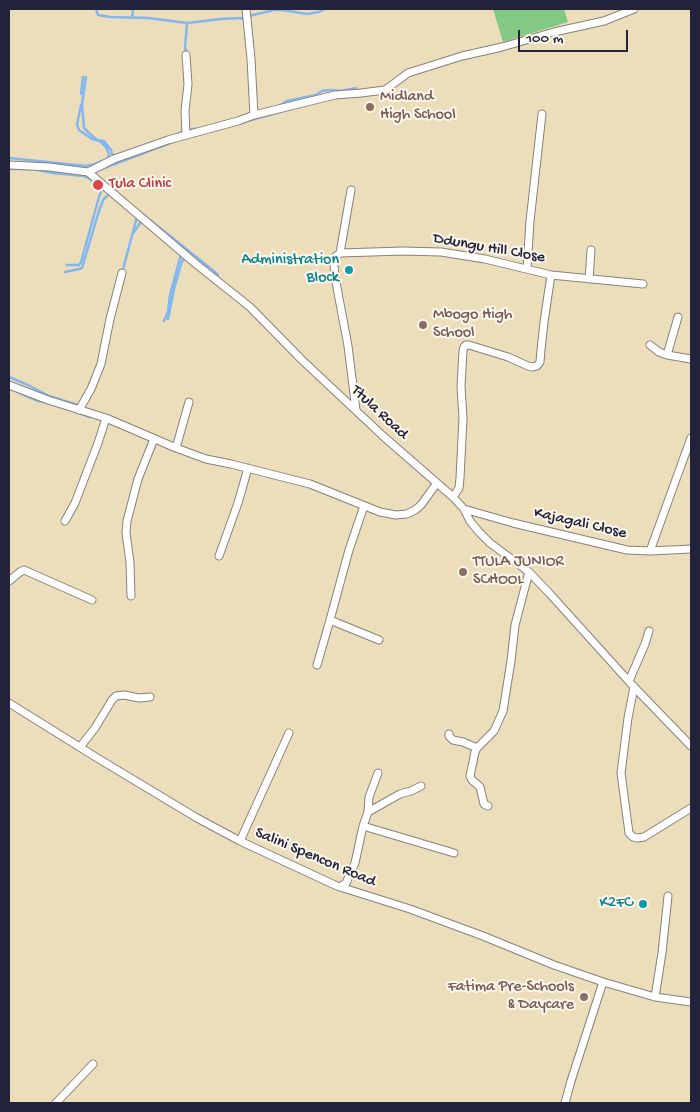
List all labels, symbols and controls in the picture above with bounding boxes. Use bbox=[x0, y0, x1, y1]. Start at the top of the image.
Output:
scale bar bbox=[520, 20, 630, 52]
text: 100 m bbox=[526, 30, 563, 48]
place label: Midland High School bbox=[380, 88, 456, 126]
marker: Midland High School bbox=[364, 101, 376, 113]
place label: Tula Clinic bbox=[109, 175, 171, 195]
marker: Tula Clinic bbox=[91, 178, 105, 192]
street label: Ddungu Hill Close bbox=[431, 230, 547, 268]
place label: Administration Block bbox=[241, 251, 339, 289]
marker: Administration Block bbox=[343, 264, 355, 276]
place label: Mbogo High School bbox=[433, 306, 512, 344]
marker: Mbogo High School bbox=[417, 319, 429, 331]
street label: Ttula Road bbox=[346, 382, 412, 444]
street label: Kajagali Close bbox=[532, 504, 628, 544]
place label: TTULA JUNIOR SCHOOL bbox=[473, 553, 564, 591]
marker: TTULA JUNIOR SCHOOL bbox=[457, 566, 469, 578]
street label: Salini Spencon Road bbox=[252, 824, 378, 892]
place label: K2FC bbox=[599, 894, 633, 914]
marker: K2FC bbox=[637, 898, 649, 910]
place label: Fatima Pre-Schools & Daycare bbox=[448, 978, 574, 1016]
marker: Fatima Pre-Schools & Daycare bbox=[578, 991, 590, 1003]

